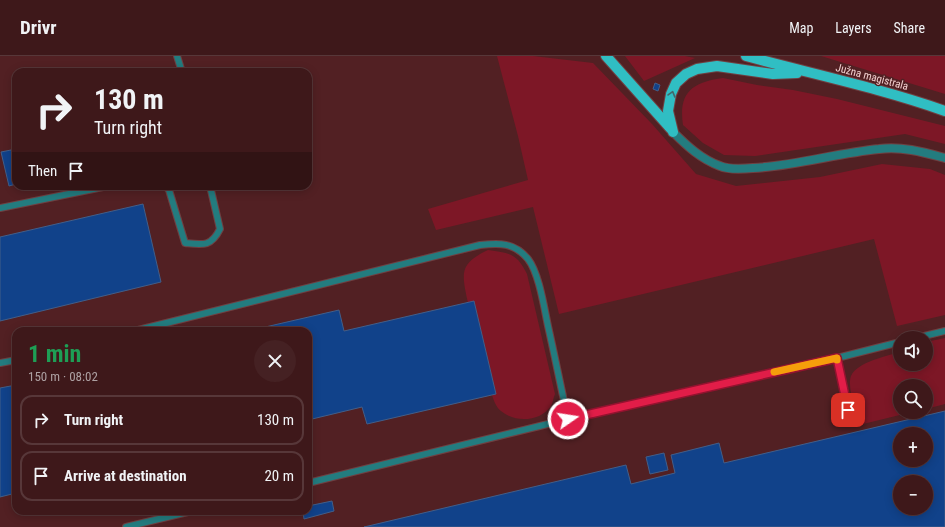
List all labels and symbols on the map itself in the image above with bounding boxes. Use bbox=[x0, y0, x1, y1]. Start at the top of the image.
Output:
street label: Južna magistrala bbox=[834, 61, 910, 93]
one-way arrow bbox=[667, 91, 676, 98]
pin bbox=[831, 393, 865, 427]
position arrow bbox=[547, 398, 589, 440]

